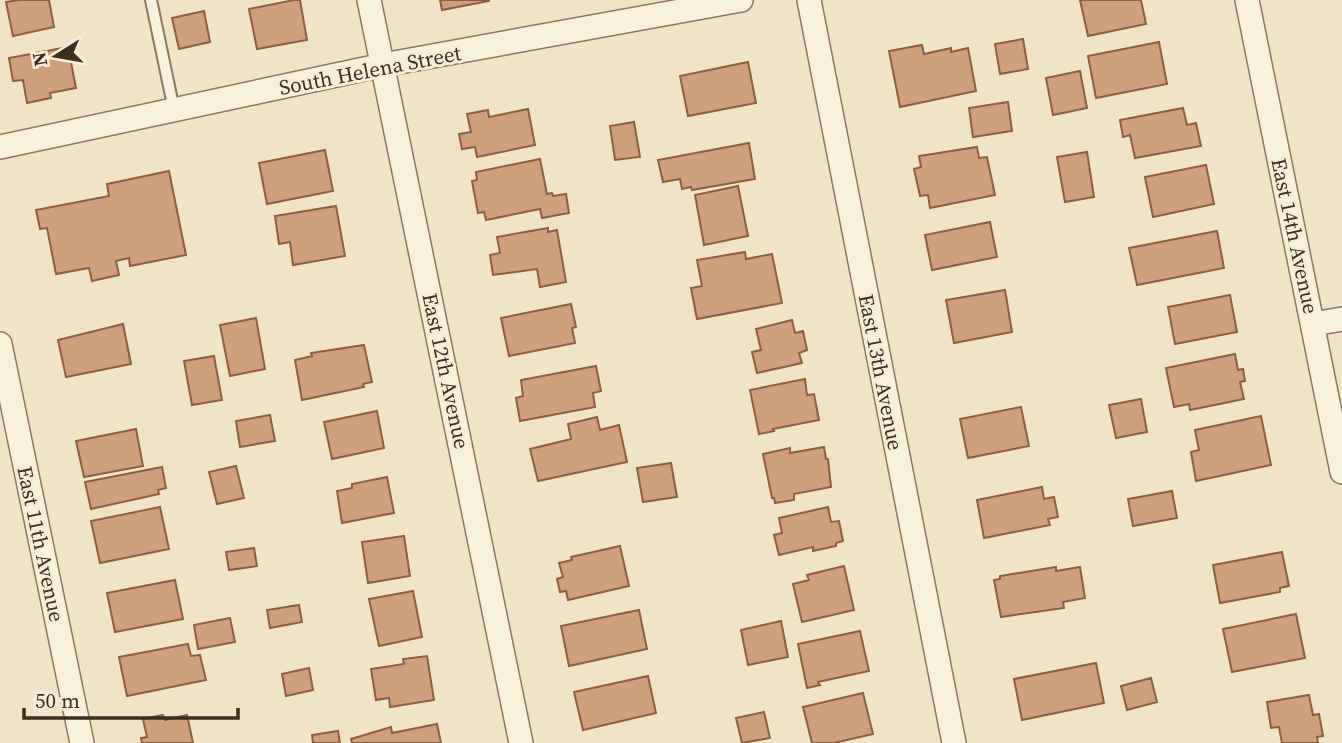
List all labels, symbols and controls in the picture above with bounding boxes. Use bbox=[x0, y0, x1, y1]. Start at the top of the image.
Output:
north arrow bbox=[21, 21, 91, 91]
street label: South Helena Street bbox=[277, 38, 464, 102]
text: N bbox=[25, 50, 53, 69]
street label: East 14th Avenue bbox=[1264, 155, 1326, 317]
street label: East 12th Avenue bbox=[415, 290, 477, 452]
street label: East 13th Avenue bbox=[852, 291, 910, 453]
street label: East 11th Avenue bbox=[10, 463, 72, 625]
scale bar bbox=[24, 676, 238, 720]
text: 50 m bbox=[35, 686, 80, 715]

